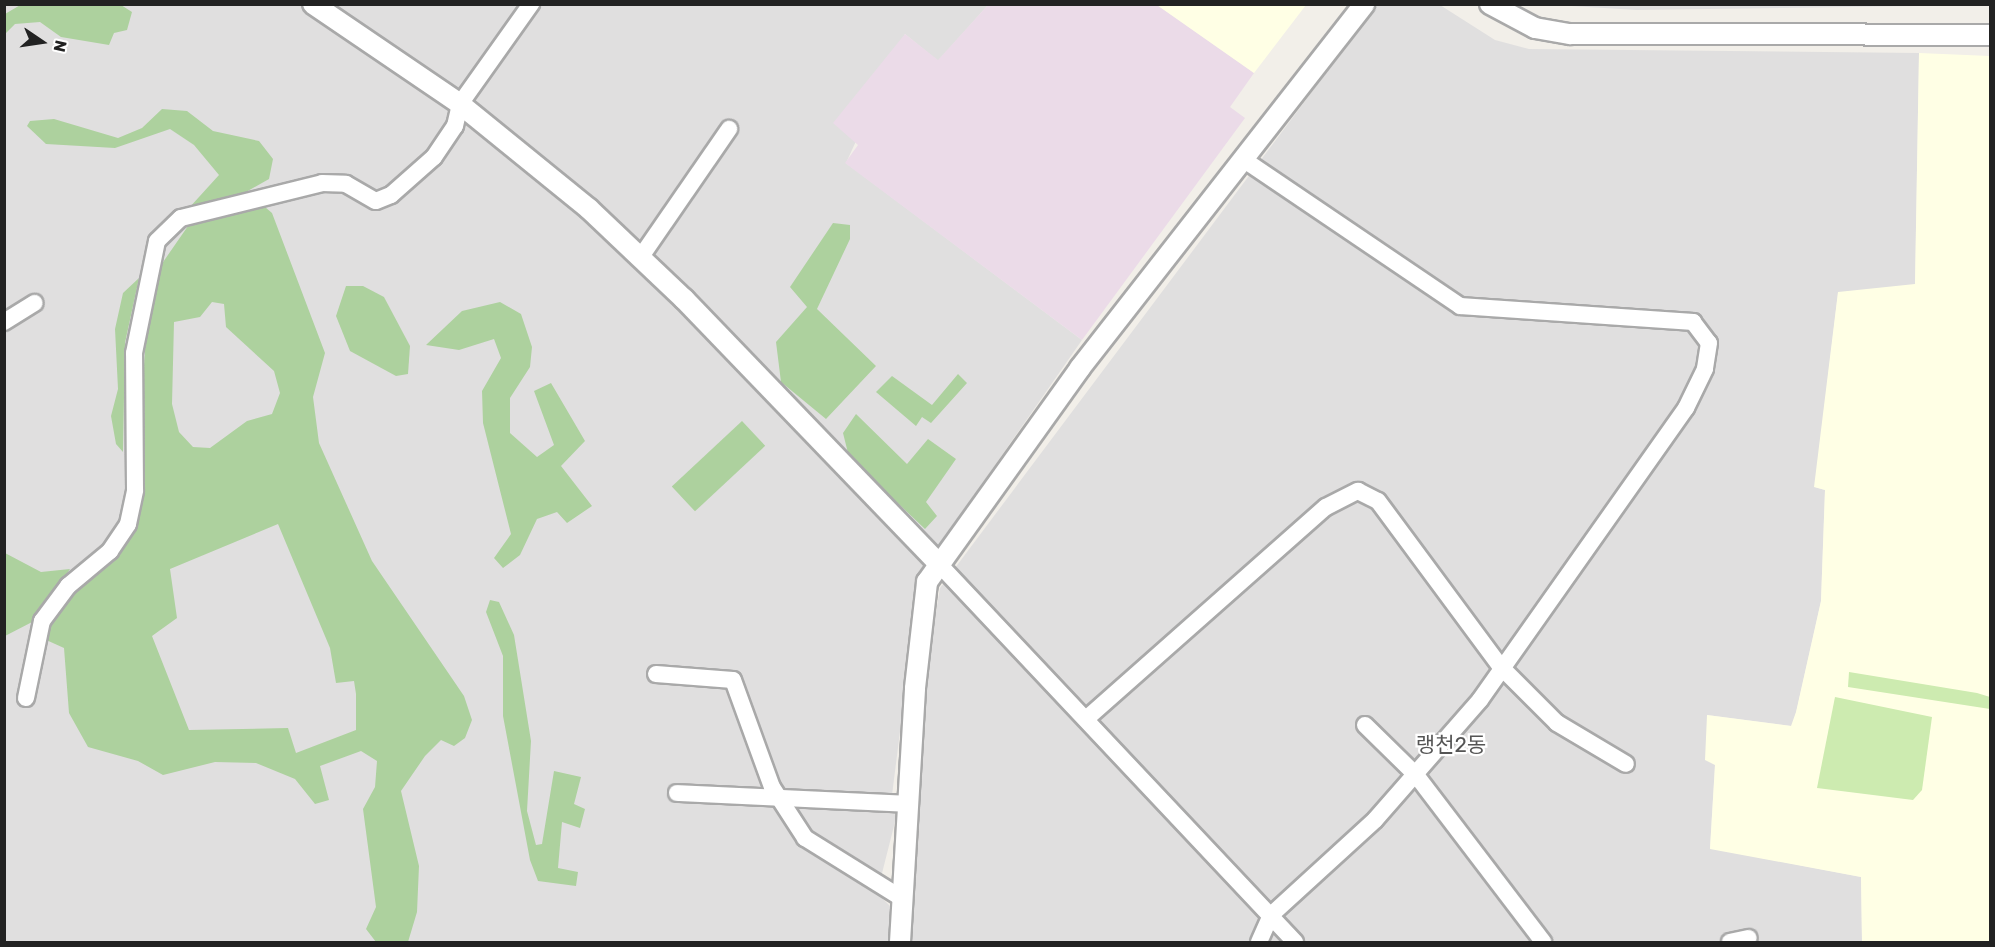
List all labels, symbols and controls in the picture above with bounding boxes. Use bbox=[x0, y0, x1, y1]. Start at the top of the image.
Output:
north arrow bbox=[12, 12, 72, 72]
text: N bbox=[49, 38, 71, 54]
district label: 랭천2동 bbox=[1416, 732, 1486, 758]

